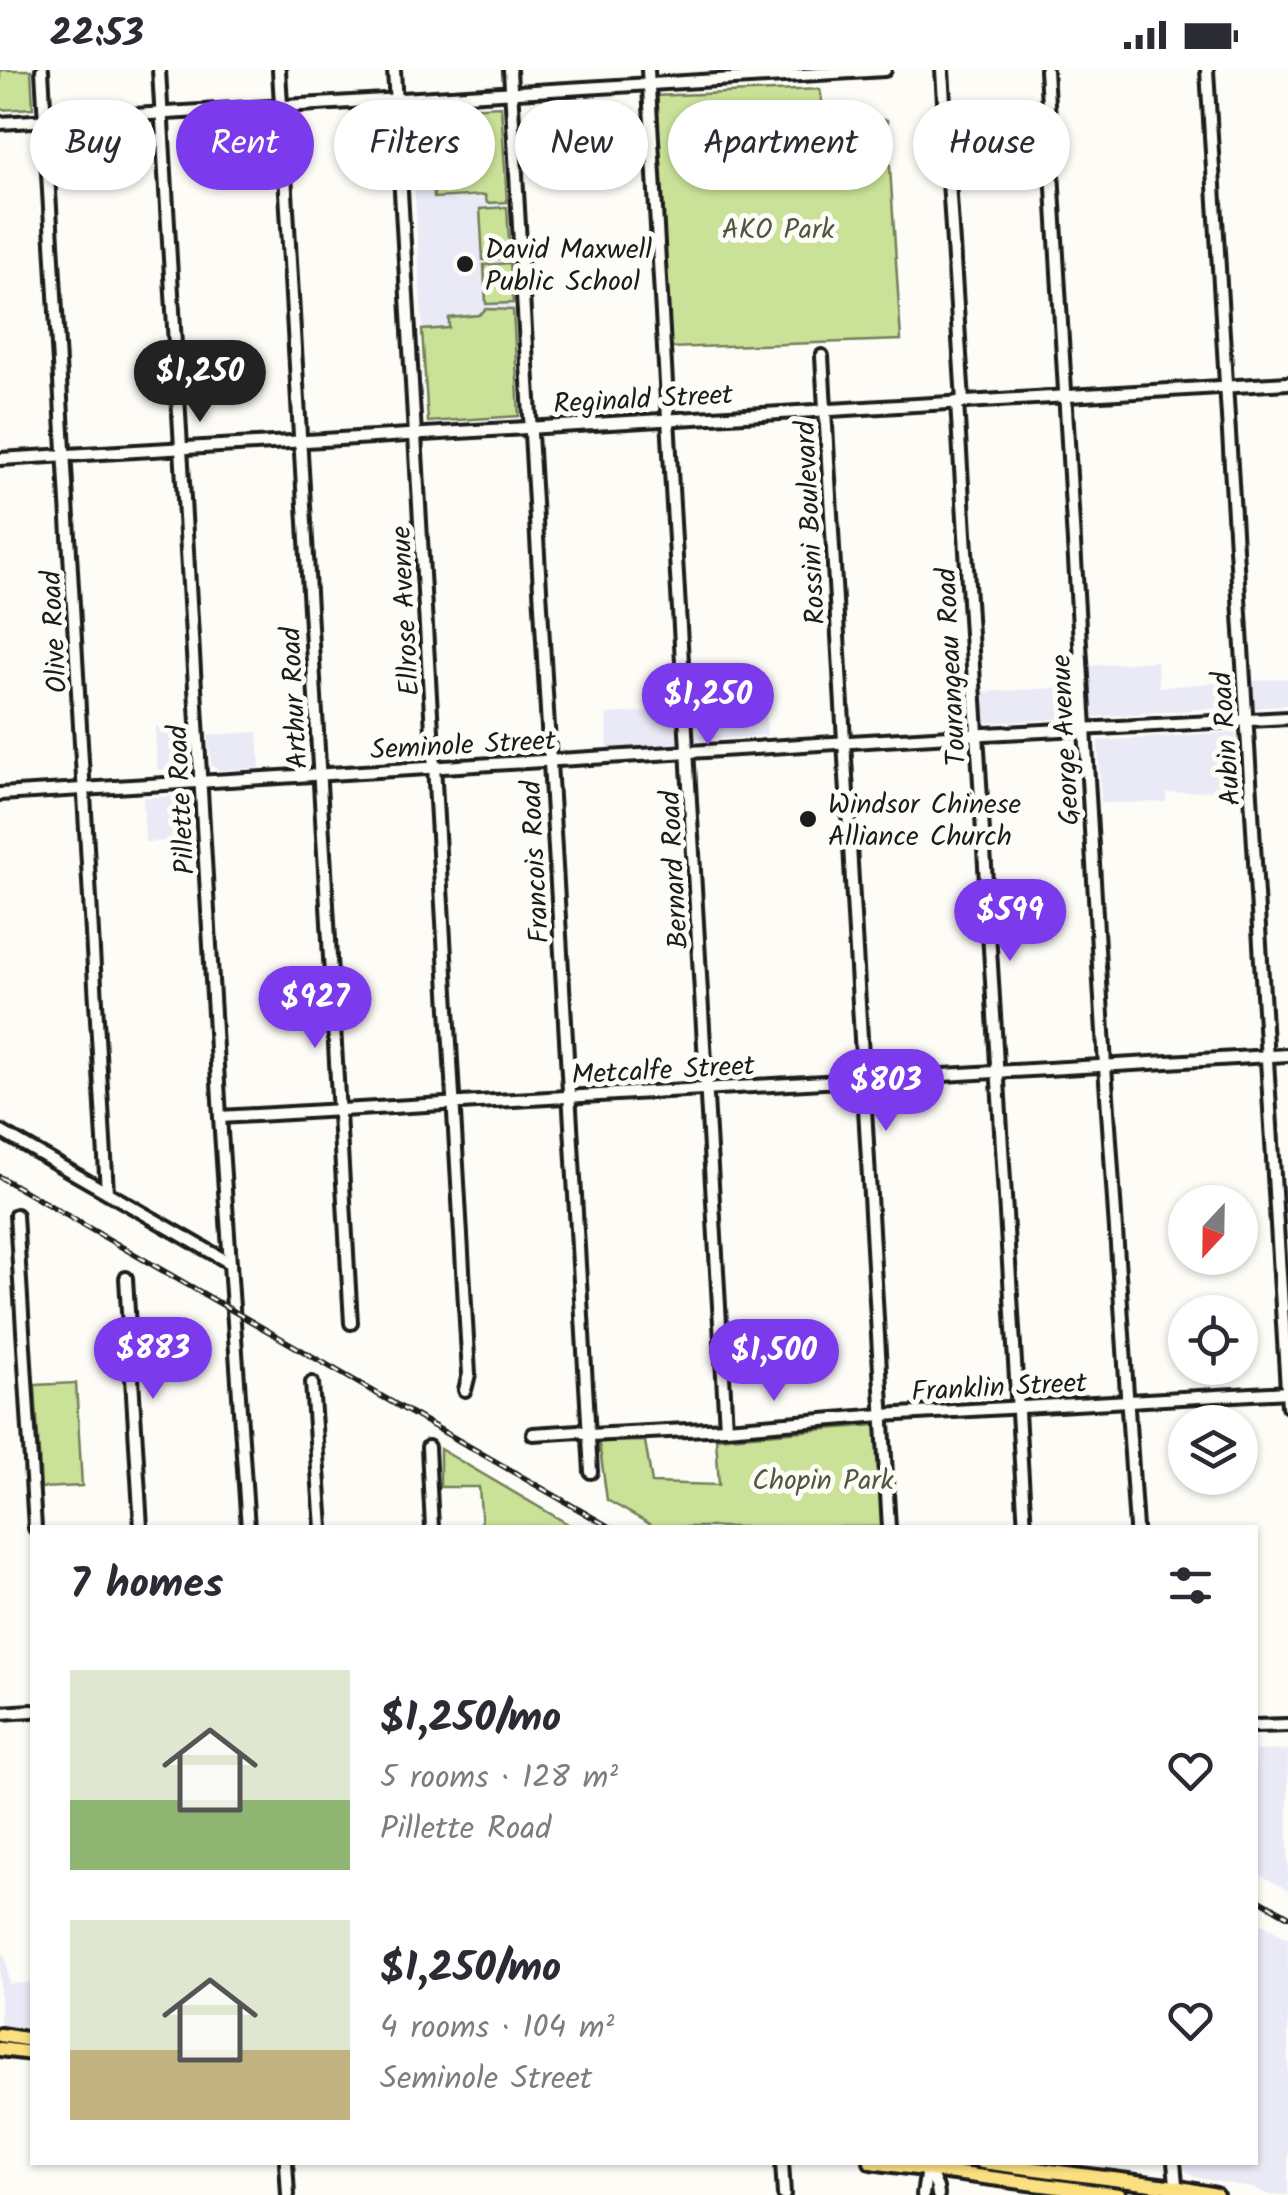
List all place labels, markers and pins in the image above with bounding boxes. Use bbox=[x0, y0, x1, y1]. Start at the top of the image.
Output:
place label: David Maxwell Public School bbox=[485, 228, 652, 305]
marker: David Maxwell Public School bbox=[454, 253, 476, 275]
pin: $1,250 bbox=[119, 340, 281, 425]
pin: $1,250 bbox=[627, 663, 789, 748]
place label: Windsor Chinese Alliance Church bbox=[828, 783, 1021, 860]
marker: Windsor Chinese Alliance Church bbox=[797, 808, 819, 830]
pin: $599 bbox=[951, 879, 1069, 964]
pin: $927 bbox=[256, 966, 374, 1051]
pin: $803 bbox=[827, 1049, 945, 1134]
pin: $883 bbox=[94, 1317, 212, 1402]
pin: $1,500 bbox=[693, 1319, 855, 1404]

